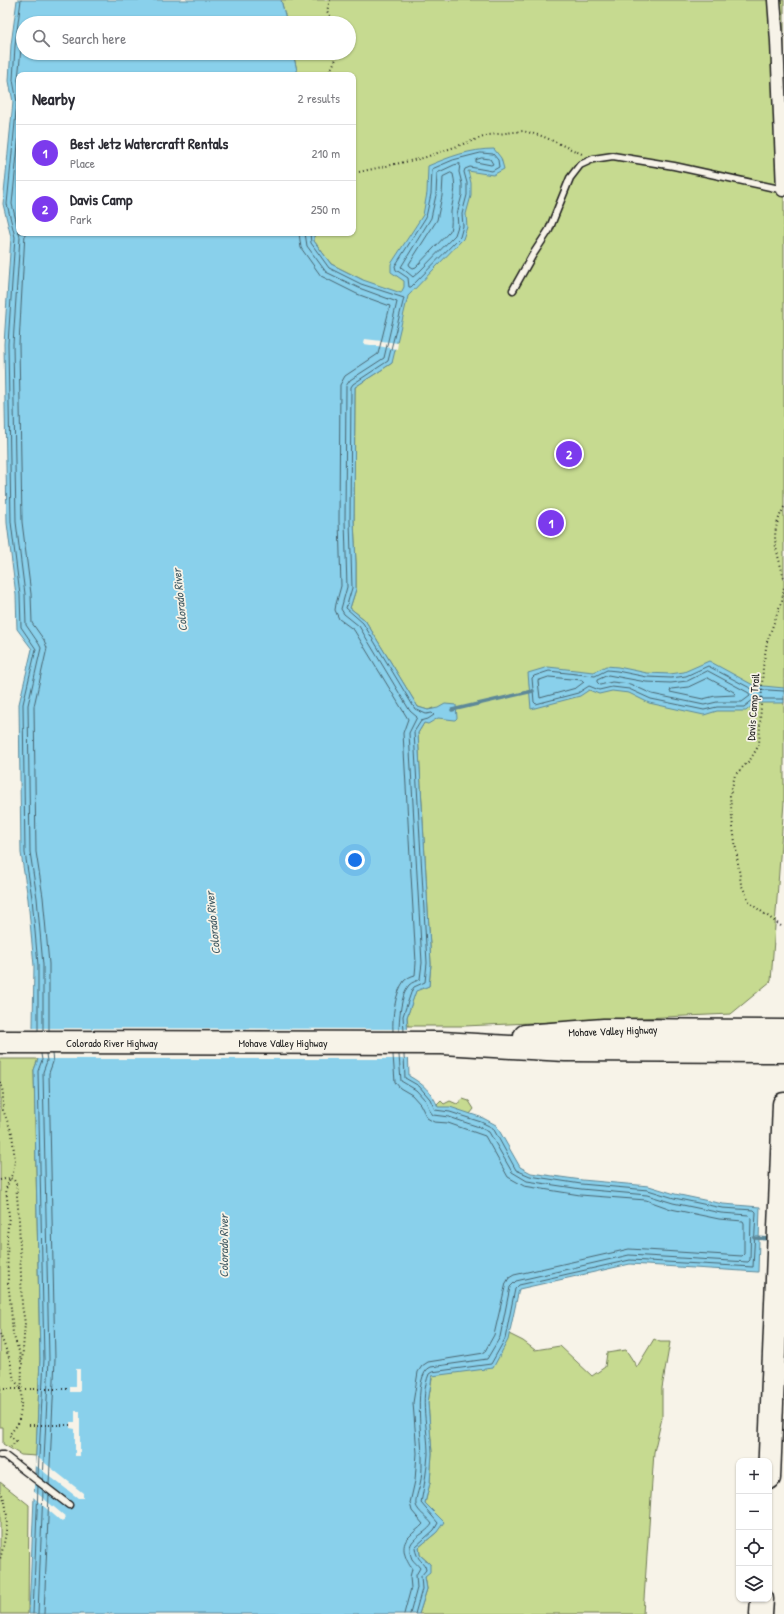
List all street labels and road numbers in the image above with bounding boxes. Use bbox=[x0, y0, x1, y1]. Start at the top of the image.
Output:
street label: Davis Camp Trail bbox=[744, 673, 762, 741]
street label: Mohave Valley Highway bbox=[568, 1022, 658, 1040]
street label: Colorado River Highway bbox=[66, 1036, 158, 1050]
street label: Mohave Valley Highway bbox=[238, 1036, 328, 1050]

